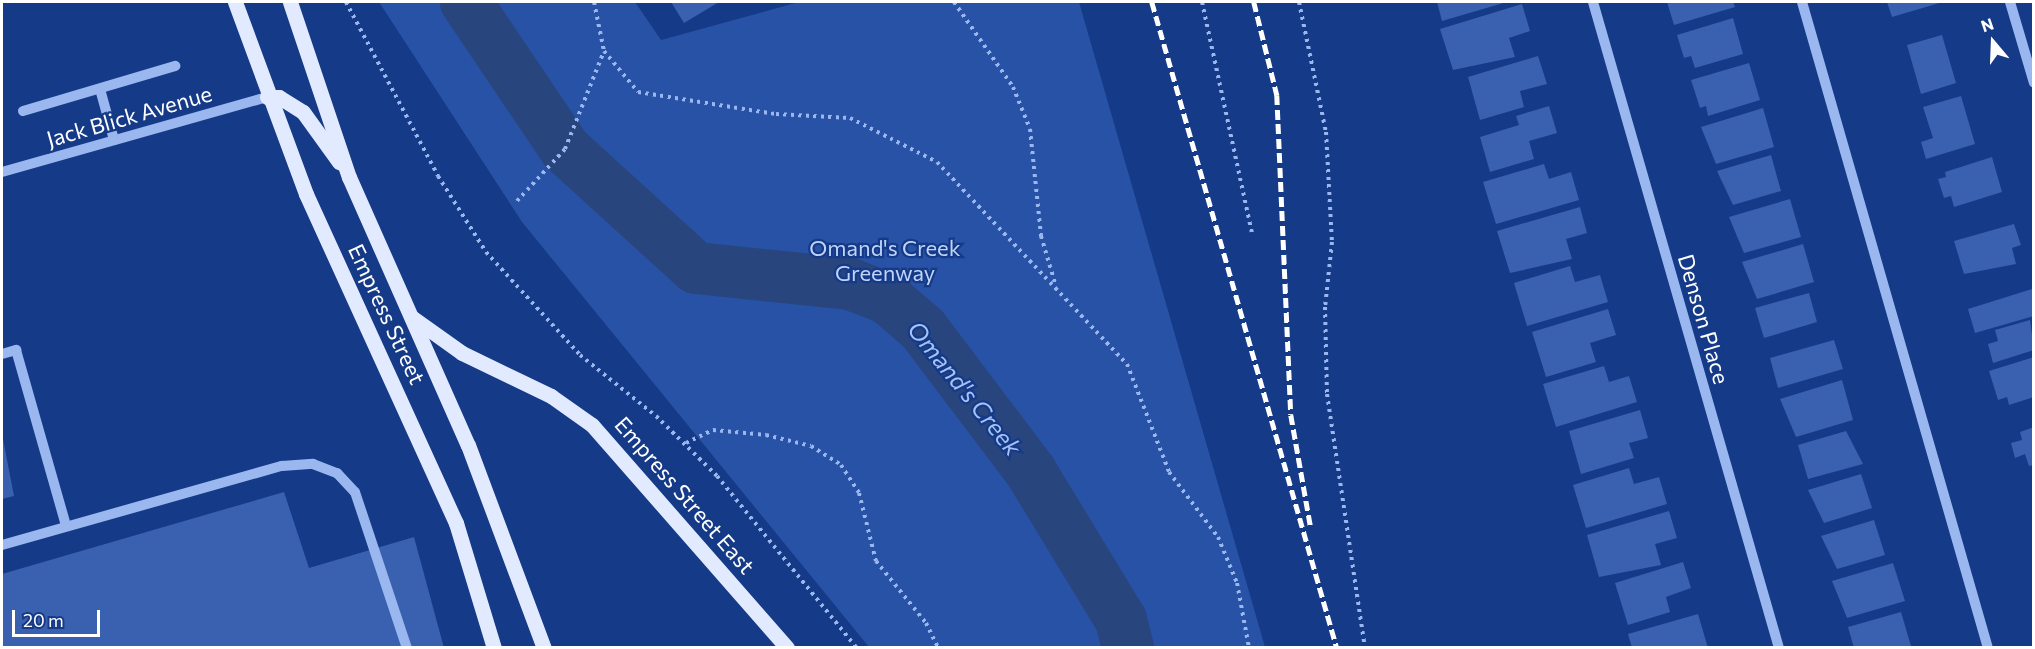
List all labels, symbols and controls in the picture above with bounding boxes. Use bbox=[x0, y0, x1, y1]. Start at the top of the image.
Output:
north arrow bbox=[1963, 12, 2023, 72]
text: N bbox=[1978, 14, 1996, 35]
street label: Jack Blick Avenue bbox=[43, 80, 215, 152]
park label: Omand's Creek Greenway bbox=[809, 234, 961, 286]
street label: Empress Street bbox=[343, 240, 431, 388]
street label: Denson Place bbox=[1673, 251, 1735, 387]
water label: Omand's Creek bbox=[902, 315, 1028, 461]
street label: Empress Street East bbox=[610, 411, 760, 579]
scale bar bbox=[15, 598, 104, 636]
text: 20 m bbox=[23, 609, 64, 631]

